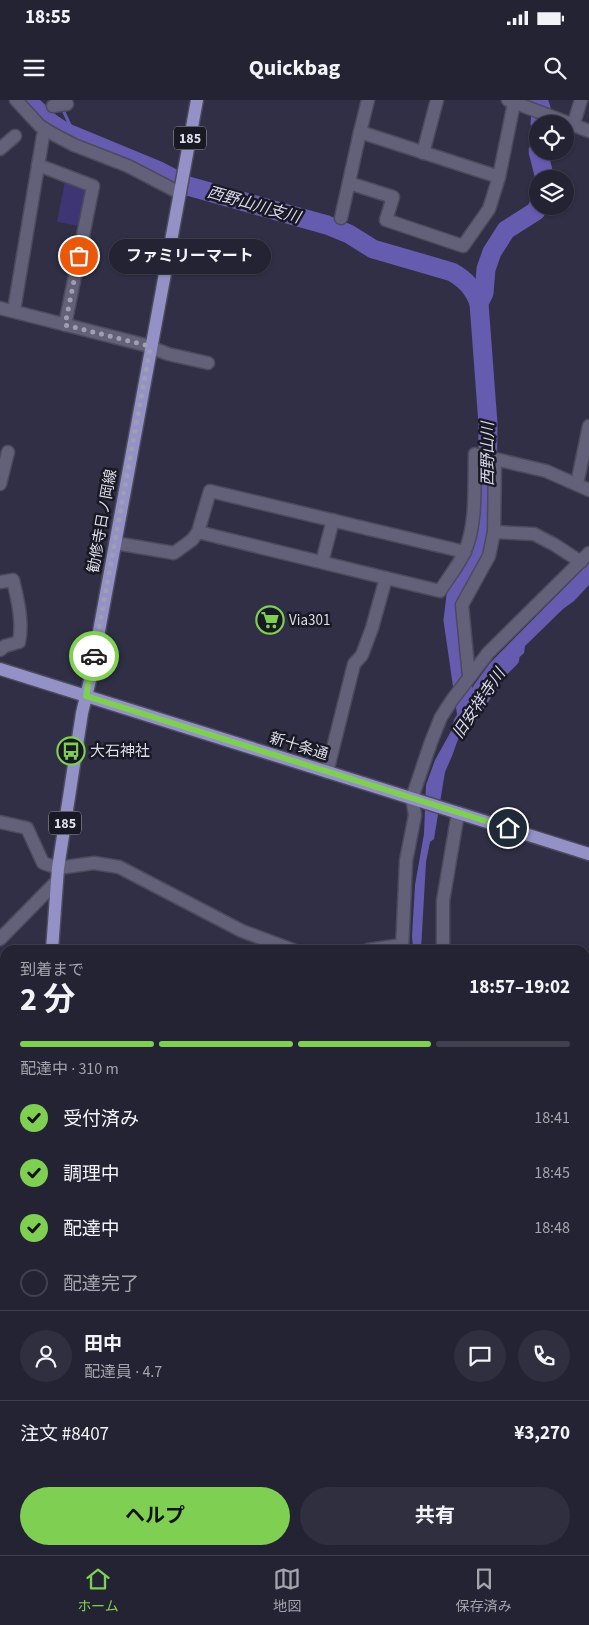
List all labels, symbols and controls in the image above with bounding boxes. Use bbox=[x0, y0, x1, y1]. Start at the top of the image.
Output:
text: 18:55 bbox=[25, 4, 71, 31]
text: Quickbag bbox=[249, 52, 340, 84]
icon: menu bbox=[20, 54, 48, 82]
icon: search bbox=[541, 54, 569, 82]
map controls bbox=[529, 115, 574, 215]
button: locate bbox=[529, 115, 574, 160]
road number: 185 bbox=[174, 126, 206, 149]
button: layers bbox=[529, 170, 574, 215]
water label: 西野山川支川 bbox=[205, 181, 305, 229]
pin bbox=[58, 235, 100, 277]
callout: ファミリーマート bbox=[109, 238, 272, 274]
icon: bag bbox=[65, 242, 93, 270]
text: ファミリーマート bbox=[126, 245, 254, 267]
water label: 西野山川 bbox=[477, 420, 499, 486]
street label: 勧修寺日ノ岡線 bbox=[83, 468, 122, 575]
supermarket icon: Via301 bbox=[255, 605, 285, 635]
place label: Via301 bbox=[289, 610, 330, 631]
courier bbox=[69, 631, 119, 681]
icon: car bbox=[80, 642, 108, 670]
water label: 旧安祥寺川 bbox=[447, 663, 511, 743]
street label: 新十条通 bbox=[267, 728, 331, 765]
bus stop icon: 大石神社 bbox=[56, 736, 86, 766]
place label: 大石神社 bbox=[90, 741, 150, 762]
pin bbox=[487, 807, 529, 849]
road number: 185 bbox=[49, 811, 81, 834]
icon: home bbox=[494, 814, 522, 842]
text: 到着まで bbox=[20, 959, 84, 981]
text: 18:57–19:02 bbox=[469, 974, 570, 1001]
text: 2 分 bbox=[20, 977, 75, 1023]
text: 配達中 · 310 m bbox=[20, 1058, 119, 1080]
icon: check bbox=[20, 1104, 48, 1132]
text: 受付済み bbox=[63, 1106, 139, 1133]
text: 18:41 bbox=[534, 1107, 570, 1129]
icon: check bbox=[20, 1159, 48, 1187]
text: 調理中 bbox=[63, 1161, 120, 1188]
text: 18:45 bbox=[534, 1162, 570, 1184]
icon: check bbox=[20, 1214, 48, 1242]
text: 配達中 bbox=[63, 1216, 120, 1243]
text: 18:48 bbox=[534, 1217, 570, 1239]
text: 配達完了 bbox=[63, 1271, 139, 1298]
button: person bbox=[20, 1330, 72, 1382]
button: chat bbox=[454, 1330, 506, 1382]
button: phone bbox=[518, 1330, 570, 1382]
text: 田中 bbox=[84, 1331, 122, 1358]
text: 配達員 · 4.7 bbox=[84, 1361, 162, 1383]
text: ¥3,270 bbox=[514, 1420, 570, 1447]
text: 注文 #8407 bbox=[20, 1421, 109, 1448]
button: ヘルプ bbox=[20, 1487, 290, 1545]
button: 共有 bbox=[300, 1487, 570, 1545]
tab: ホーム bbox=[77, 1565, 119, 1617]
tab: 地図 bbox=[273, 1565, 301, 1617]
tab: 保存済み bbox=[456, 1565, 512, 1617]

